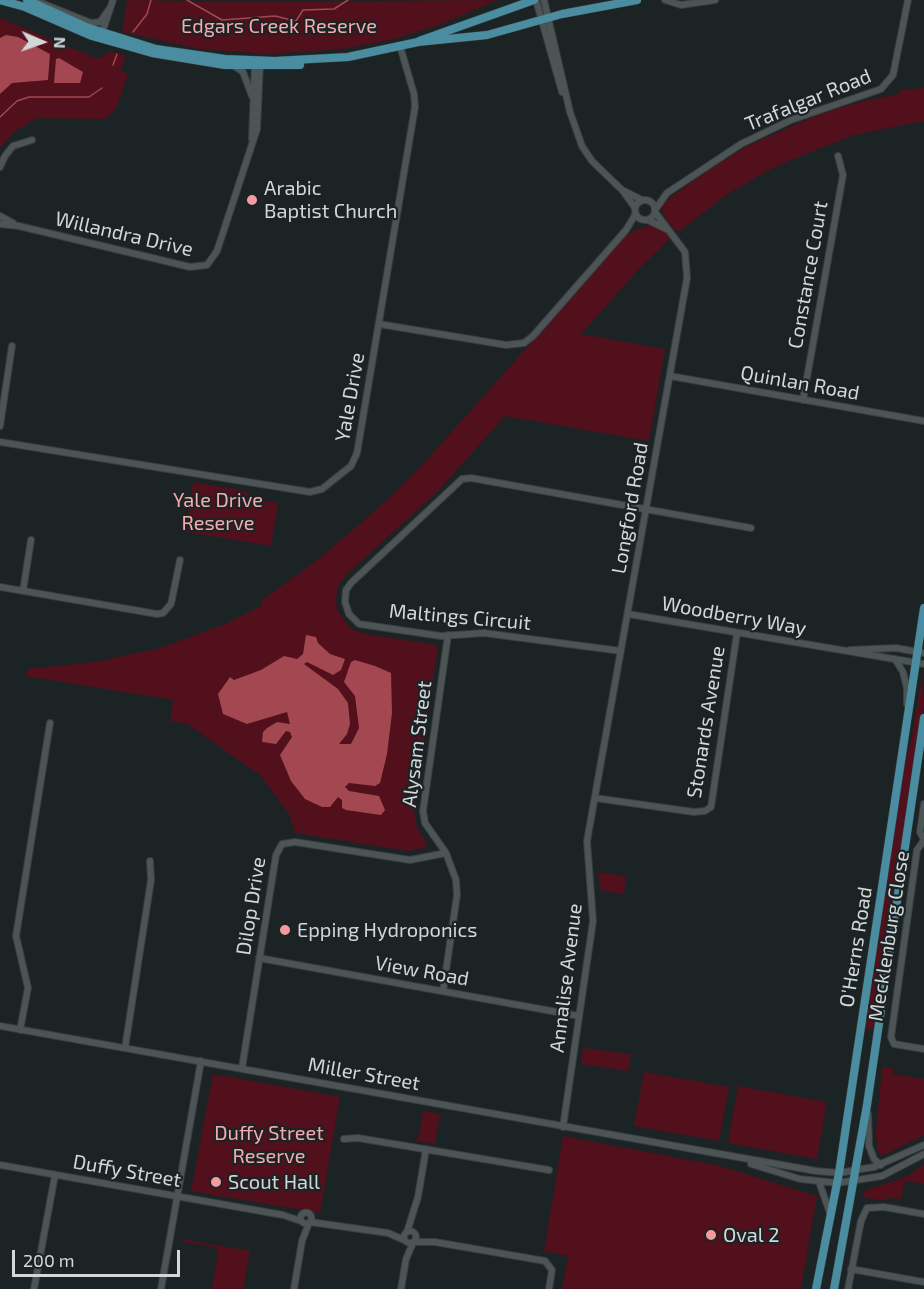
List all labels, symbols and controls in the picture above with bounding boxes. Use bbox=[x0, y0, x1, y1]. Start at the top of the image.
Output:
north arrow bbox=[12, 12, 72, 72]
park label: Edgars Creek Reserve bbox=[181, 14, 377, 38]
text: N bbox=[51, 37, 70, 49]
street label: Trafalgar Road bbox=[741, 64, 875, 136]
place label: Arabic Baptist Church bbox=[264, 176, 397, 223]
marker: Arabic Baptist Church bbox=[245, 193, 259, 207]
street label: Constance Court bbox=[783, 199, 833, 351]
street label: Willandra Drive bbox=[53, 206, 195, 262]
street label: Yale Drive bbox=[330, 351, 370, 443]
street label: Quinlan Road bbox=[739, 361, 861, 405]
street label: Longford Road bbox=[607, 440, 653, 576]
park label: Yale Drive Reserve bbox=[173, 488, 263, 535]
street label: Woodberry Way bbox=[660, 591, 808, 641]
street label: Maltings Circuit bbox=[388, 599, 532, 635]
street label: Stonards Avenue bbox=[682, 644, 730, 800]
street label: Alysam Street bbox=[397, 679, 437, 809]
street label: Mecklenburg Close bbox=[864, 849, 914, 1023]
street label: Dilop Drive bbox=[231, 855, 271, 957]
street label: O'Herns Road bbox=[835, 885, 877, 1009]
street label: Annalise Avenue bbox=[545, 902, 587, 1054]
place label: Epping Hydroponics bbox=[297, 918, 477, 942]
marker: Epping Hydroponics bbox=[278, 923, 292, 937]
street label: View Road bbox=[373, 951, 471, 991]
street label: Miller Street bbox=[306, 1052, 422, 1096]
park label: Duffy Street Reserve bbox=[214, 1121, 324, 1168]
street label: Duffy Street bbox=[71, 1150, 183, 1192]
place label: Scout Hall bbox=[228, 1170, 320, 1194]
marker: Scout Hall bbox=[209, 1175, 223, 1189]
place label: Oval 2 bbox=[723, 1223, 779, 1247]
marker: Oval 2 bbox=[704, 1228, 718, 1242]
scale bar bbox=[15, 1238, 183, 1276]
text: 200 m bbox=[23, 1249, 75, 1271]

